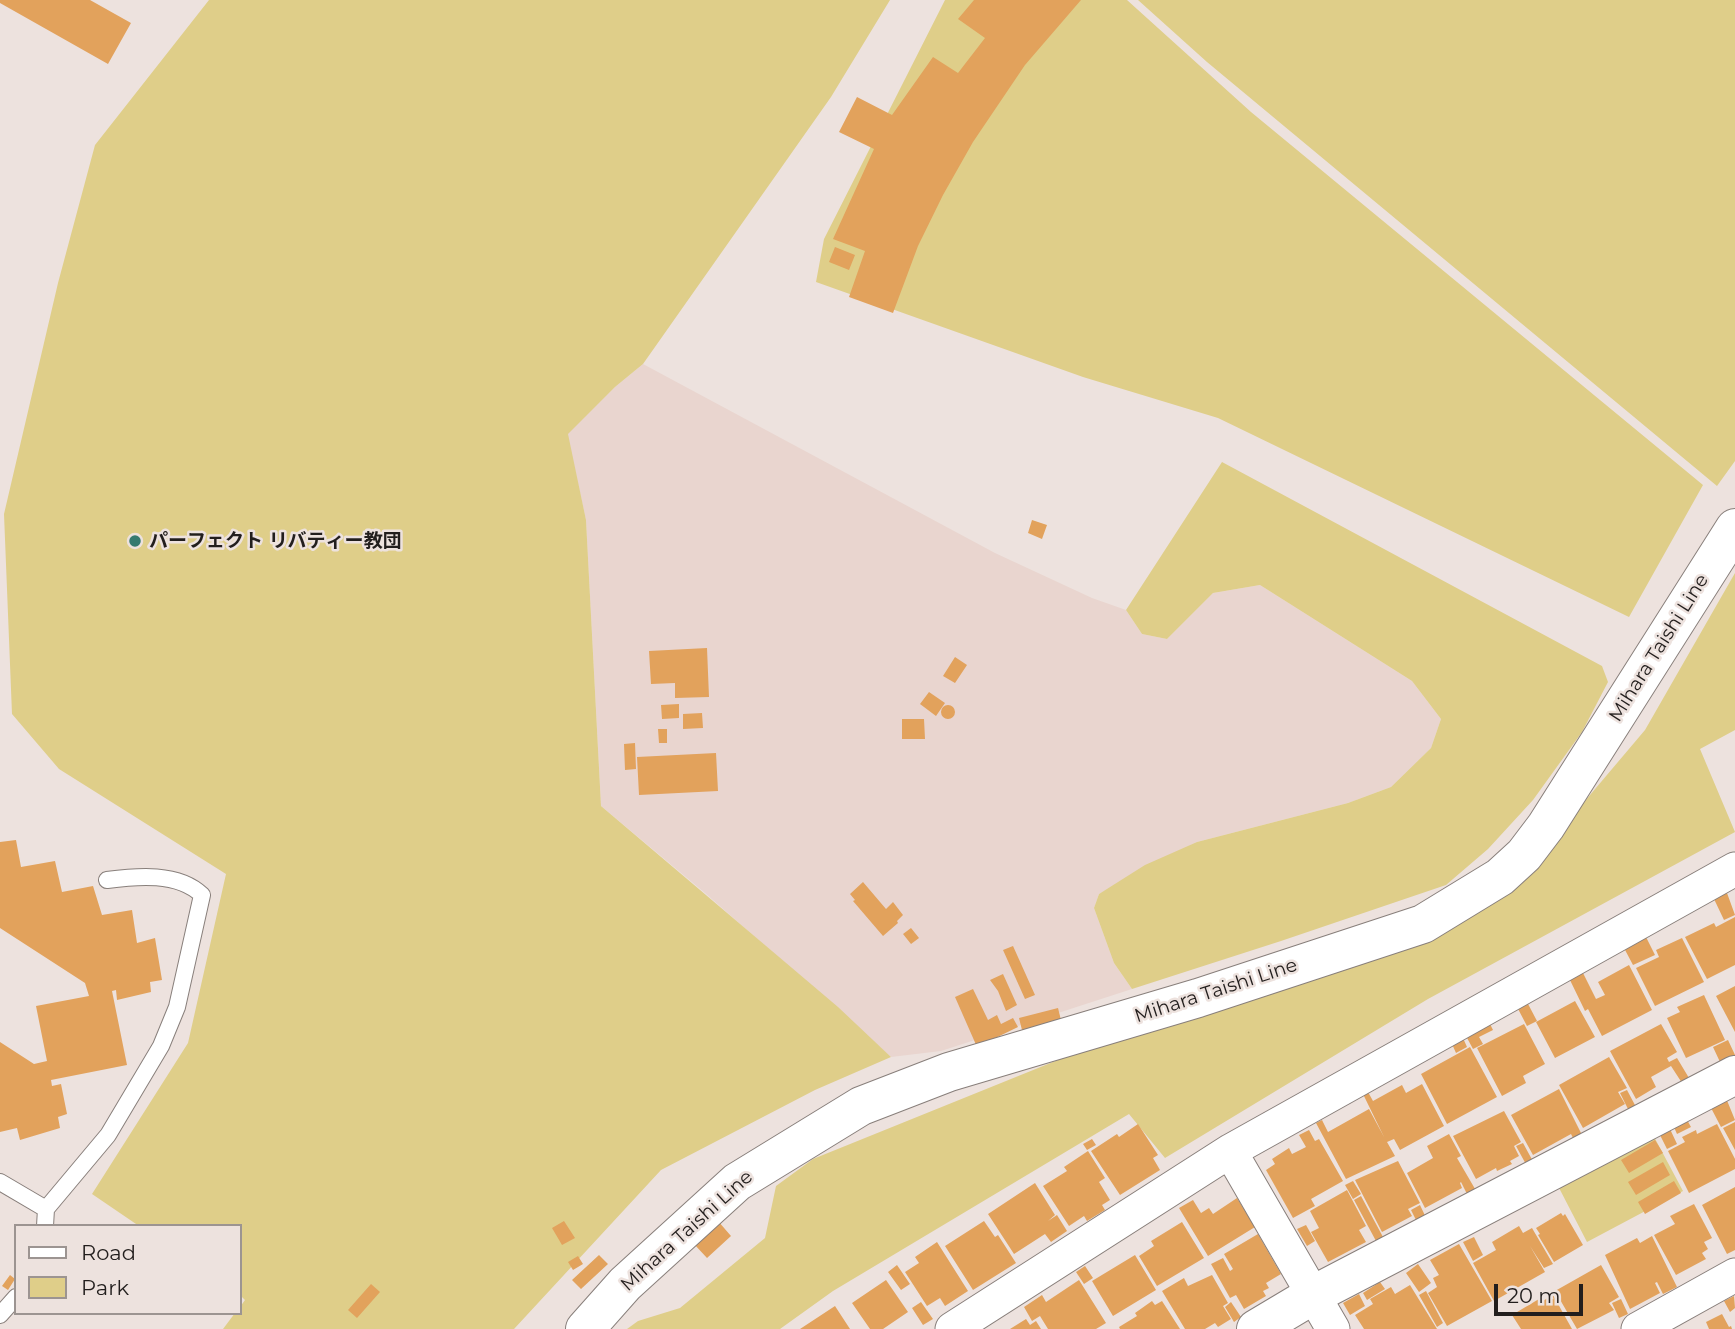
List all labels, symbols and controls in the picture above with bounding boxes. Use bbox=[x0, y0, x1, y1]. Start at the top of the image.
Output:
place label: パーフェクト リバティー教団 bbox=[149, 530, 401, 552]
marker: パーフェクト リバティー教団 bbox=[127, 533, 143, 549]
street label: Mihara Taishi Line bbox=[1604, 570, 1714, 726]
street label: Mihara Taishi Line bbox=[1132, 954, 1300, 1028]
street label: Mihara Taishi Line bbox=[616, 1166, 758, 1296]
legend bbox=[14, 1224, 242, 1315]
text: Road bbox=[81, 1240, 136, 1265]
scale bar bbox=[1497, 1270, 1586, 1314]
text: Park bbox=[81, 1275, 129, 1300]
text: 20 m bbox=[1507, 1283, 1561, 1308]

